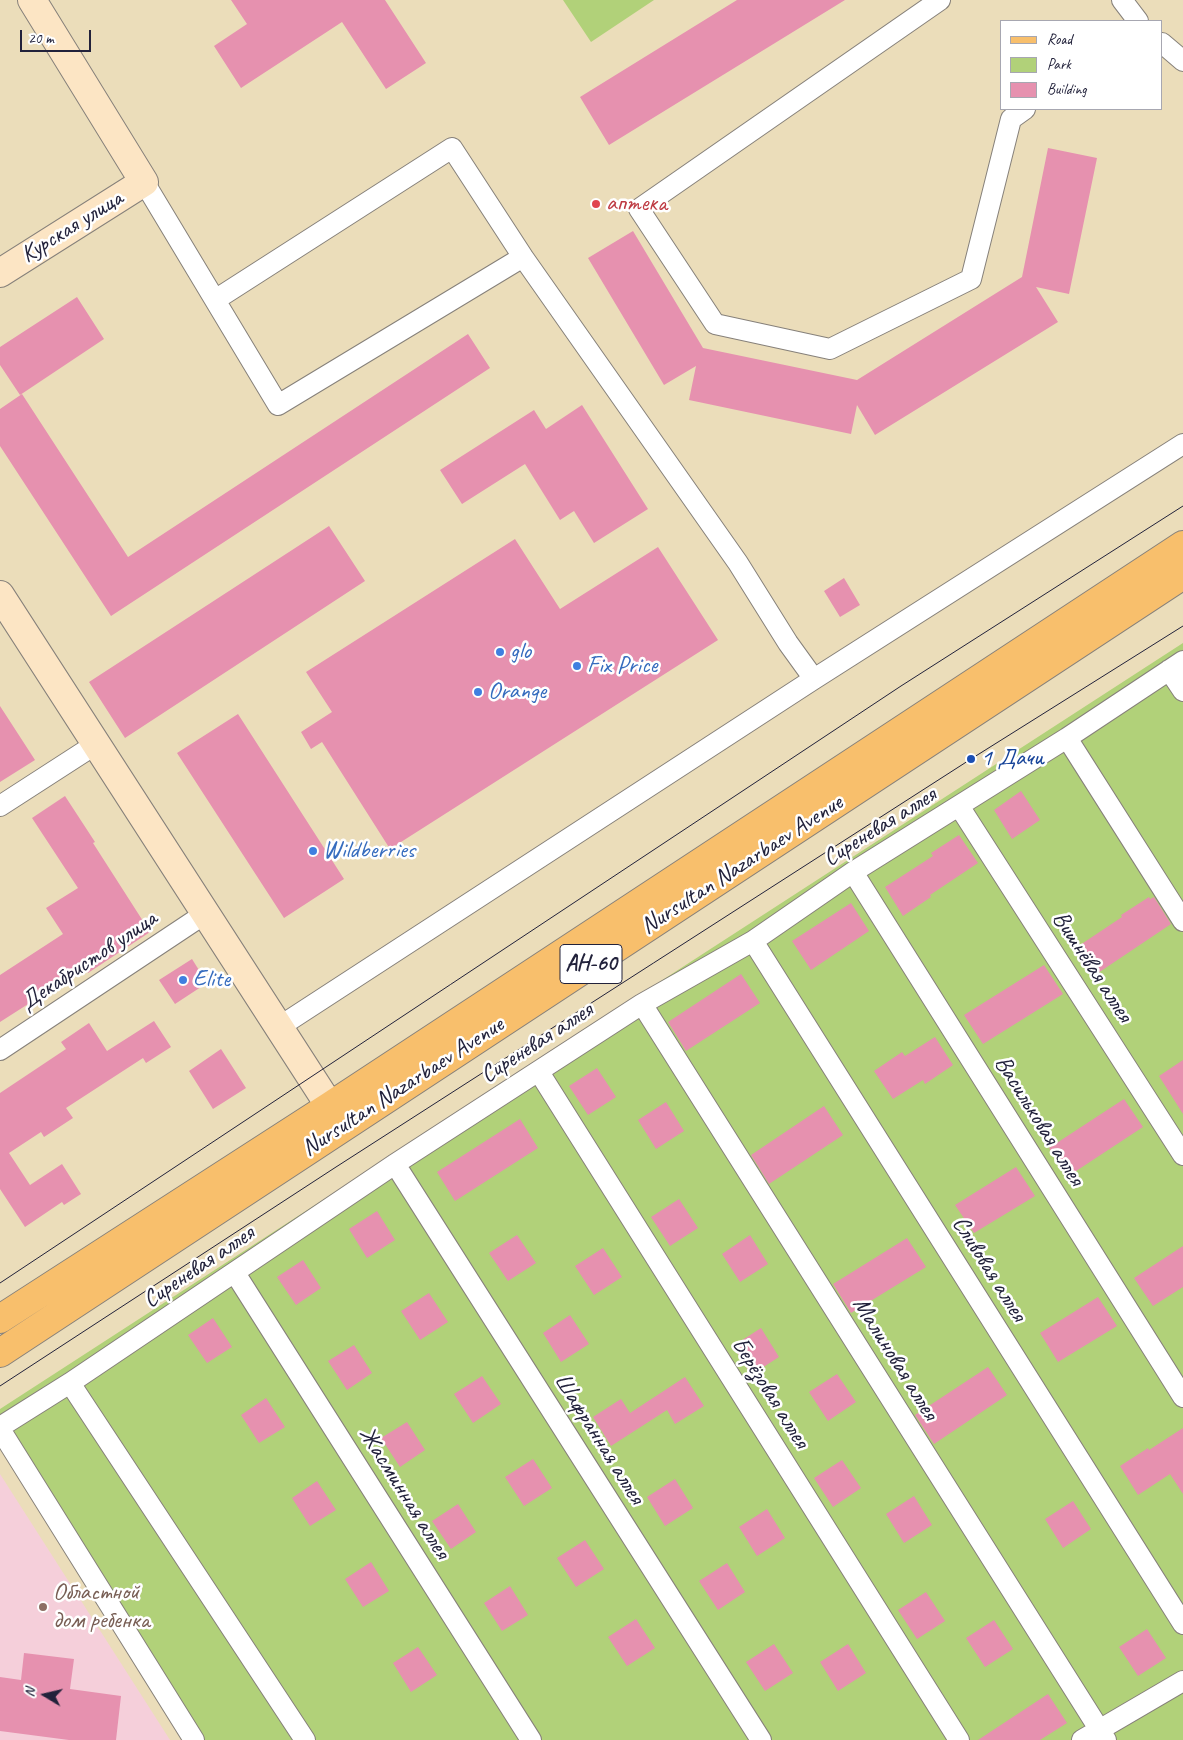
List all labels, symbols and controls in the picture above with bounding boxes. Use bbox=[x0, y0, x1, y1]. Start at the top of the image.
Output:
scale bar bbox=[22, 20, 94, 52]
legend bbox=[1000, 20, 1163, 110]
text: 20 m bbox=[28, 29, 54, 48]
text: Road bbox=[1047, 30, 1072, 49]
text: Park bbox=[1047, 55, 1071, 74]
text: Building bbox=[1047, 80, 1086, 99]
street label: Курская улица bbox=[16, 184, 128, 270]
place label: аптека bbox=[606, 190, 667, 218]
marker: аптека bbox=[590, 198, 602, 210]
place label: glo bbox=[510, 638, 531, 666]
marker: glo bbox=[494, 646, 506, 658]
place label: Fix Price bbox=[587, 652, 657, 680]
marker: Fix Price bbox=[571, 660, 583, 672]
place label: Orange bbox=[488, 678, 546, 706]
marker: Orange bbox=[472, 686, 484, 698]
place label: 1 Дачи bbox=[981, 745, 1044, 773]
marker: 1 Дачи bbox=[965, 753, 977, 765]
street label: Сиреневая аллея bbox=[818, 781, 942, 873]
street label: Nursultan Nazarbaev Avenue bbox=[636, 789, 848, 941]
place label: Wildberries bbox=[323, 837, 415, 865]
marker: Wildberries bbox=[307, 845, 319, 857]
street label: Декабристов улица bbox=[15, 905, 163, 1017]
street label: Вишнёвая аллея bbox=[1045, 906, 1139, 1028]
road number: АН-60 bbox=[560, 944, 622, 984]
place label: Elite bbox=[193, 966, 230, 994]
marker: Elite bbox=[177, 974, 189, 986]
street label: Сиреневая аллея bbox=[475, 996, 599, 1090]
street label: Nursultan Nazarbaev Avenue bbox=[297, 1011, 509, 1163]
street label: Васильковая аллея bbox=[988, 1051, 1090, 1191]
street label: Сливовая аллея bbox=[945, 1211, 1033, 1327]
street label: Сиреневая аллея bbox=[138, 1219, 260, 1315]
street label: Малиновая аллея bbox=[846, 1292, 944, 1426]
street label: Берёзовая аллея bbox=[725, 1332, 815, 1454]
street label: Шафранная аллея bbox=[547, 1368, 651, 1510]
street label: Жасминная аллея bbox=[352, 1422, 456, 1564]
place label: Областной дом ребенка bbox=[53, 1579, 150, 1635]
marker: Областной дом ребенка bbox=[37, 1601, 49, 1613]
north arrow bbox=[20, 1670, 70, 1720]
text: N bbox=[21, 1687, 39, 1698]

